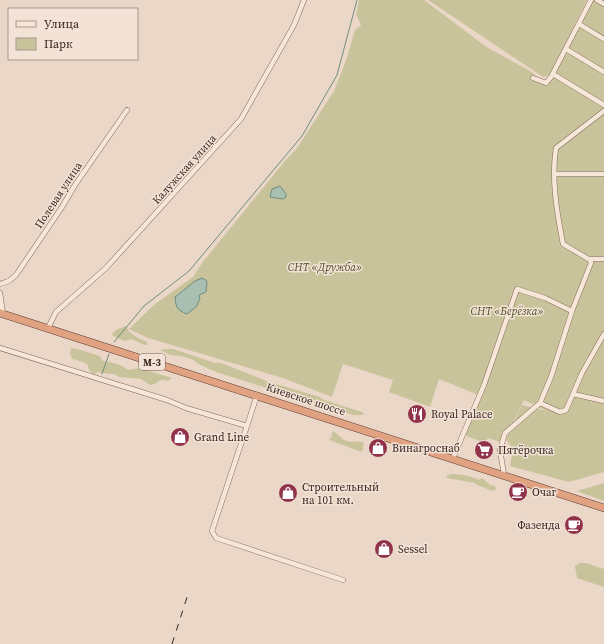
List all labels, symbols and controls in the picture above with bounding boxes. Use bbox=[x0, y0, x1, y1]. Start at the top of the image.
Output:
legend bbox=[8, 8, 138, 60]
text: Улица bbox=[44, 16, 80, 32]
text: Парк bbox=[44, 36, 73, 52]
street label: Калужская улица bbox=[149, 131, 220, 207]
street label: Полевая улица bbox=[31, 159, 86, 231]
park label: СНТ «Дружба» bbox=[288, 260, 362, 275]
park label: СНТ «Берёзка» bbox=[471, 304, 543, 319]
road number: М-3 bbox=[139, 354, 165, 370]
street label: Киевское шоссе bbox=[264, 380, 348, 419]
restaurant icon: Royal Palace bbox=[406, 403, 428, 425]
place label: Royal Palace bbox=[431, 407, 493, 422]
shop icon: Grand Line bbox=[169, 426, 191, 448]
place label: Grand Line bbox=[194, 430, 250, 445]
shop icon: Винагроснаб bbox=[367, 437, 389, 459]
supermarket icon: Пятёрочка bbox=[473, 439, 495, 461]
place label: Винагроснаб bbox=[392, 441, 460, 456]
place label: Пятёрочка bbox=[498, 443, 554, 458]
place label: Строительный на 101 км. bbox=[302, 480, 379, 508]
cafe icon: Очаг bbox=[507, 481, 529, 503]
shop icon: Строительный на 101 км. bbox=[277, 482, 299, 504]
place label: Очаг bbox=[532, 485, 557, 500]
cafe icon: Фазенда bbox=[563, 514, 585, 536]
place label: Фазенда bbox=[517, 518, 560, 533]
shop icon: Sessel bbox=[373, 538, 395, 560]
place label: Sessel bbox=[398, 542, 428, 557]

